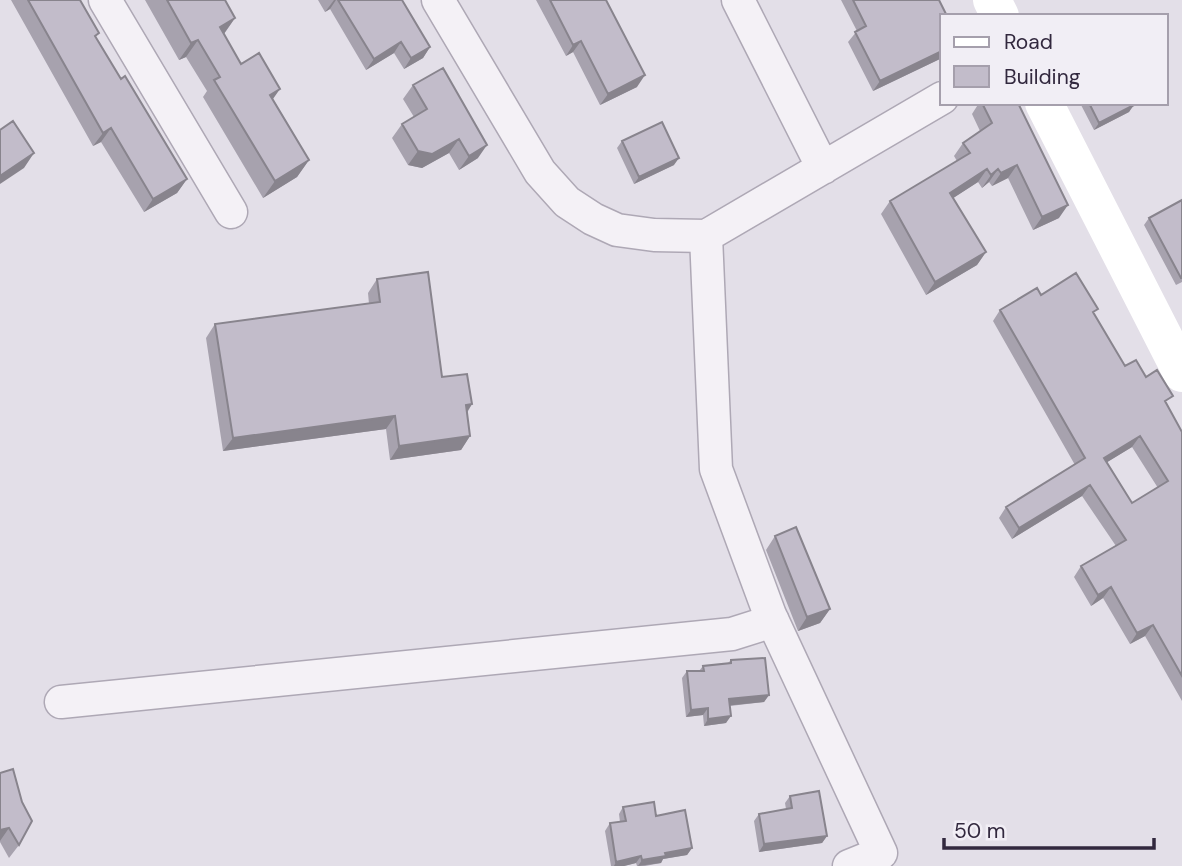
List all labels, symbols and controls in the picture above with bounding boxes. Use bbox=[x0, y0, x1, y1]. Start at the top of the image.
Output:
legend bbox=[940, 14, 1168, 105]
text: Road bbox=[1004, 28, 1053, 56]
text: Building bbox=[1004, 63, 1081, 91]
scale bar bbox=[944, 806, 1154, 850]
text: 50 m bbox=[954, 817, 1005, 845]

